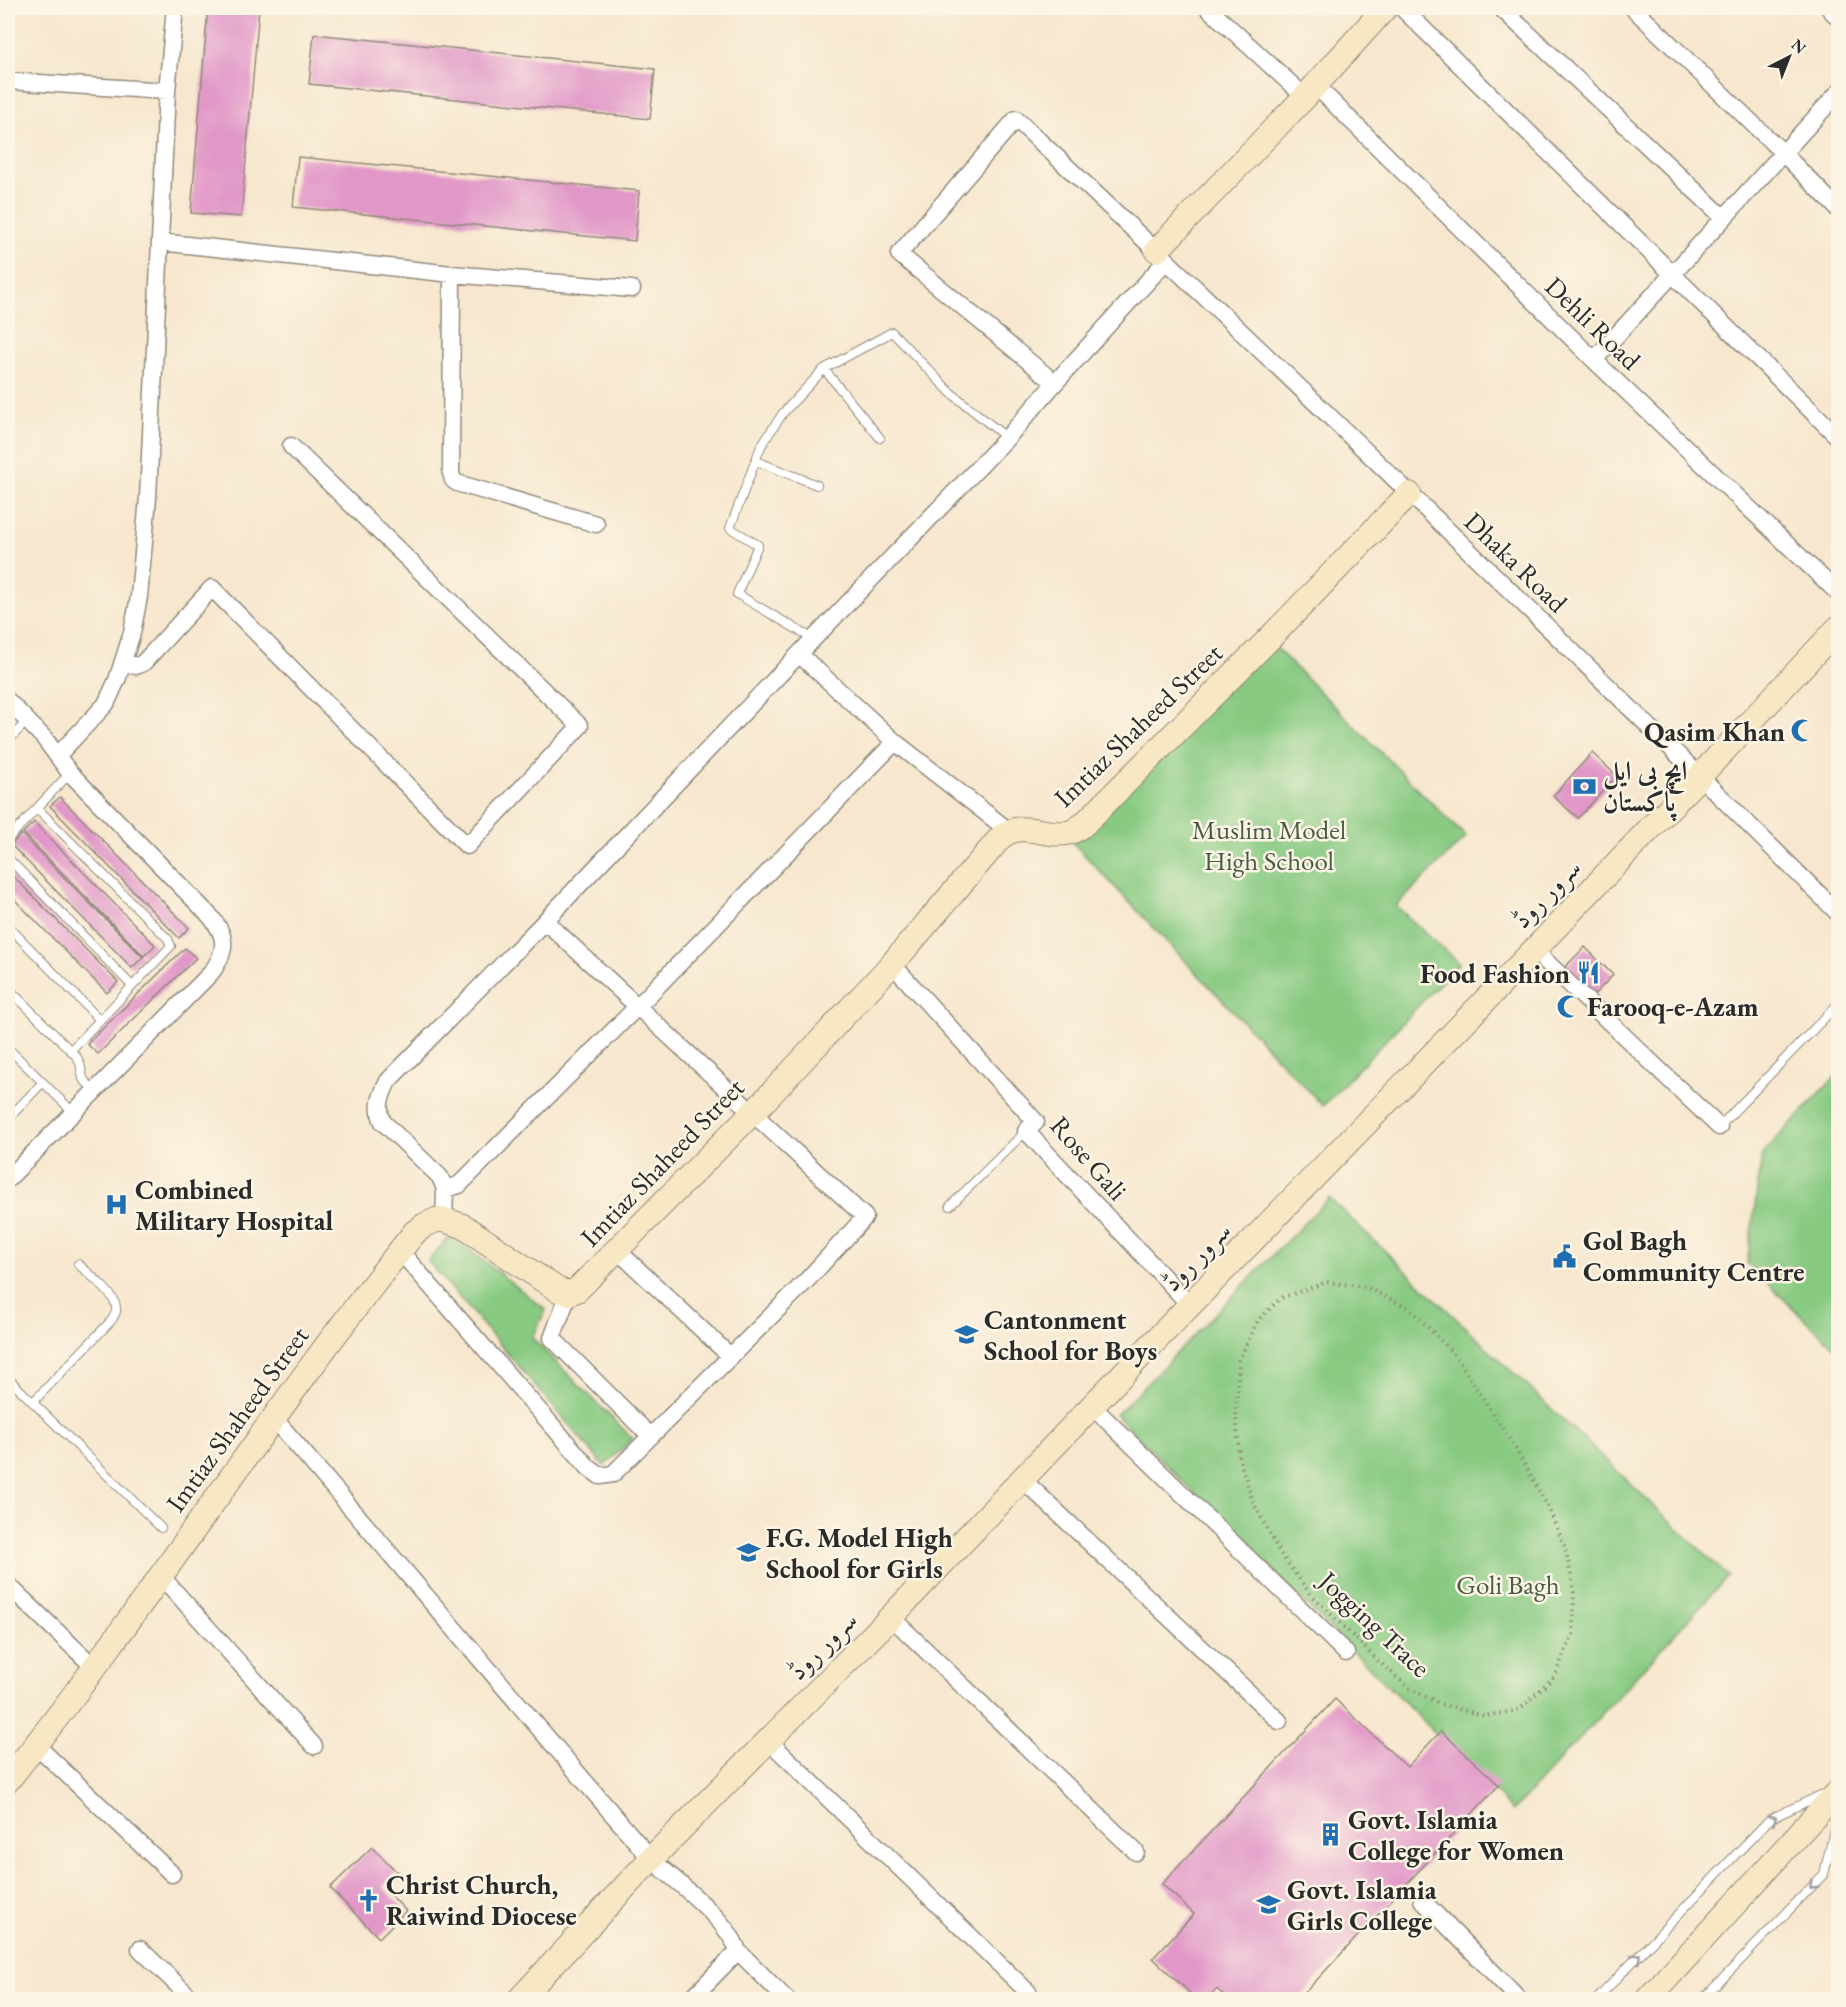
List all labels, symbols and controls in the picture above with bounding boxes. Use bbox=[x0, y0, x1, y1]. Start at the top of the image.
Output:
north arrow bbox=[1759, 27, 1819, 87]
text: N bbox=[1787, 34, 1811, 58]
street label: Dehli Road bbox=[1538, 269, 1648, 377]
street label: Dhaka Road bbox=[1457, 504, 1575, 620]
street label: Imtiaz Shaheed Street bbox=[1046, 635, 1230, 814]
place label: Qasim Khan bbox=[1644, 714, 1785, 749]
mosque icon: Qasim Khan bbox=[1790, 718, 1816, 744]
place label: ایچ بی ایل پاکستان bbox=[1603, 753, 1687, 822]
bank icon: ایچ بی ایل پاکستان bbox=[1572, 773, 1598, 799]
park label: Muslim Model High School bbox=[1192, 812, 1346, 878]
street label: سرور روڈ bbox=[1504, 850, 1589, 936]
place label: Food Fashion bbox=[1420, 956, 1570, 991]
restaurant icon: Food Fashion bbox=[1575, 960, 1601, 986]
place label: Farooq-e-Azam bbox=[1587, 989, 1759, 1024]
mosque icon: Farooq-e-Azam bbox=[1556, 993, 1582, 1019]
street label: Imtiaz Shaheed Street bbox=[573, 1070, 752, 1254]
street label: Rose Gali bbox=[1043, 1108, 1136, 1208]
place label: Combined Military Hospital bbox=[135, 1172, 334, 1238]
hospital icon: Combined Military Hospital bbox=[104, 1192, 130, 1218]
street label: سرور روڈ bbox=[1154, 1213, 1239, 1299]
place label: Gol Bagh Community Centre bbox=[1583, 1223, 1804, 1289]
public building icon: Gol Bagh Community Centre bbox=[1552, 1243, 1578, 1269]
place label: Cantonment School for Boys bbox=[984, 1302, 1157, 1368]
street label: Imtiaz Shaheed Street bbox=[158, 1319, 316, 1519]
school or university icon: Cantonment School for Boys bbox=[953, 1322, 979, 1348]
place label: F.G. Model High School for Girls bbox=[766, 1520, 953, 1586]
school or university icon: F.G. Model High School for Girls bbox=[735, 1540, 761, 1566]
street label: Jogging Trace bbox=[1310, 1562, 1438, 1685]
park label: Goli Bagh bbox=[1456, 1567, 1560, 1602]
street label: سرور روڈ bbox=[780, 1603, 865, 1688]
place label: Govt. Islamia College for Women bbox=[1348, 1802, 1564, 1868]
one-way arrow bbox=[1767, 1815, 1778, 1826]
building icon: Govt. Islamia College for Women bbox=[1317, 1822, 1343, 1848]
place label: Christ Church, Raiwind Diocese bbox=[386, 1867, 577, 1933]
place label: Govt. Islamia Girls College bbox=[1287, 1872, 1437, 1938]
one-way arrow bbox=[1810, 1878, 1821, 1889]
church icon: Christ Church, Raiwind Diocese bbox=[355, 1887, 381, 1913]
school or university icon: Govt. Islamia Girls College bbox=[1256, 1892, 1282, 1918]
one-way arrow bbox=[1629, 1954, 1640, 1965]

